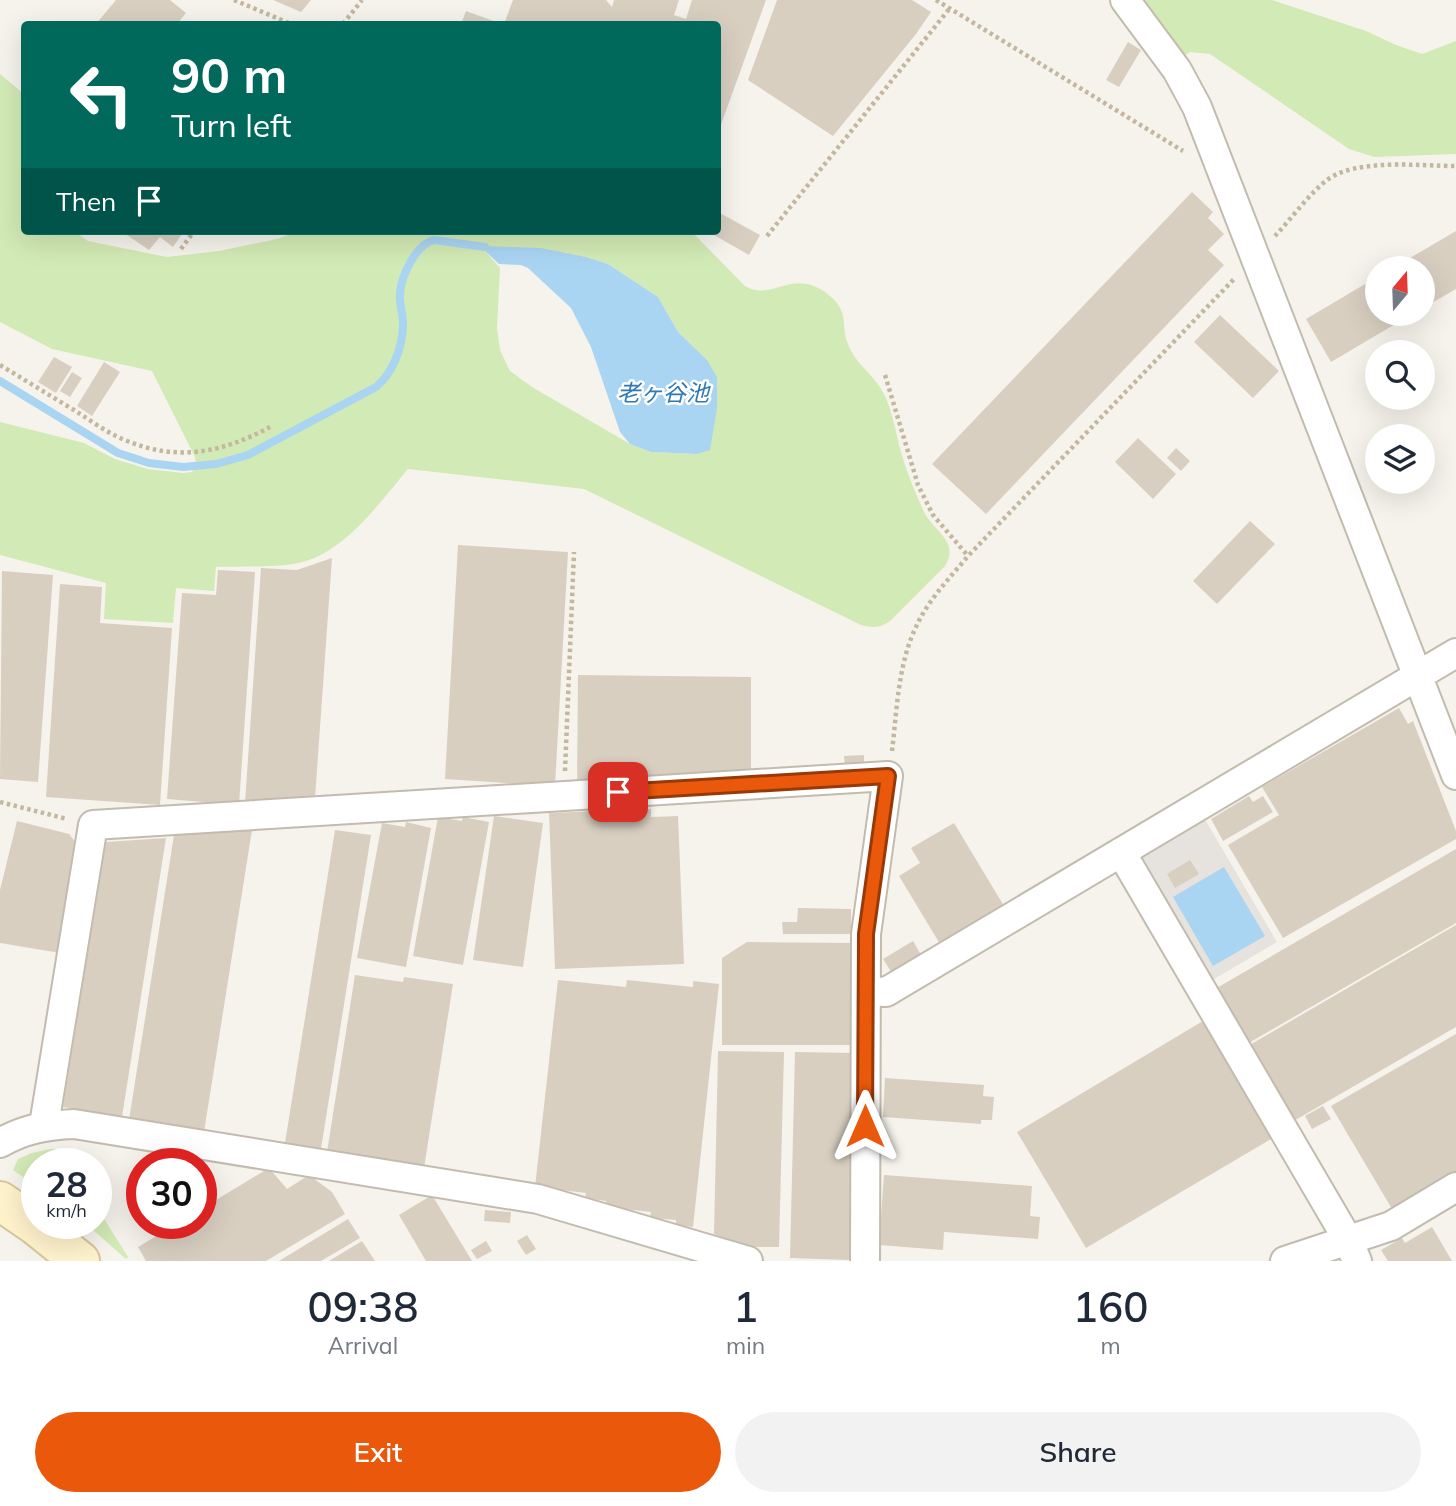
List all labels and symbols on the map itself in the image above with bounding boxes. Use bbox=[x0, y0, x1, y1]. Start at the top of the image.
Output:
north arrow bbox=[1365, 256, 1435, 326]
water label: 老ヶ谷池 bbox=[617, 378, 711, 407]
pin bbox=[588, 762, 648, 822]
position arrow bbox=[828, 1089, 902, 1163]
speed limit sign: 30 bbox=[126, 1148, 217, 1239]

